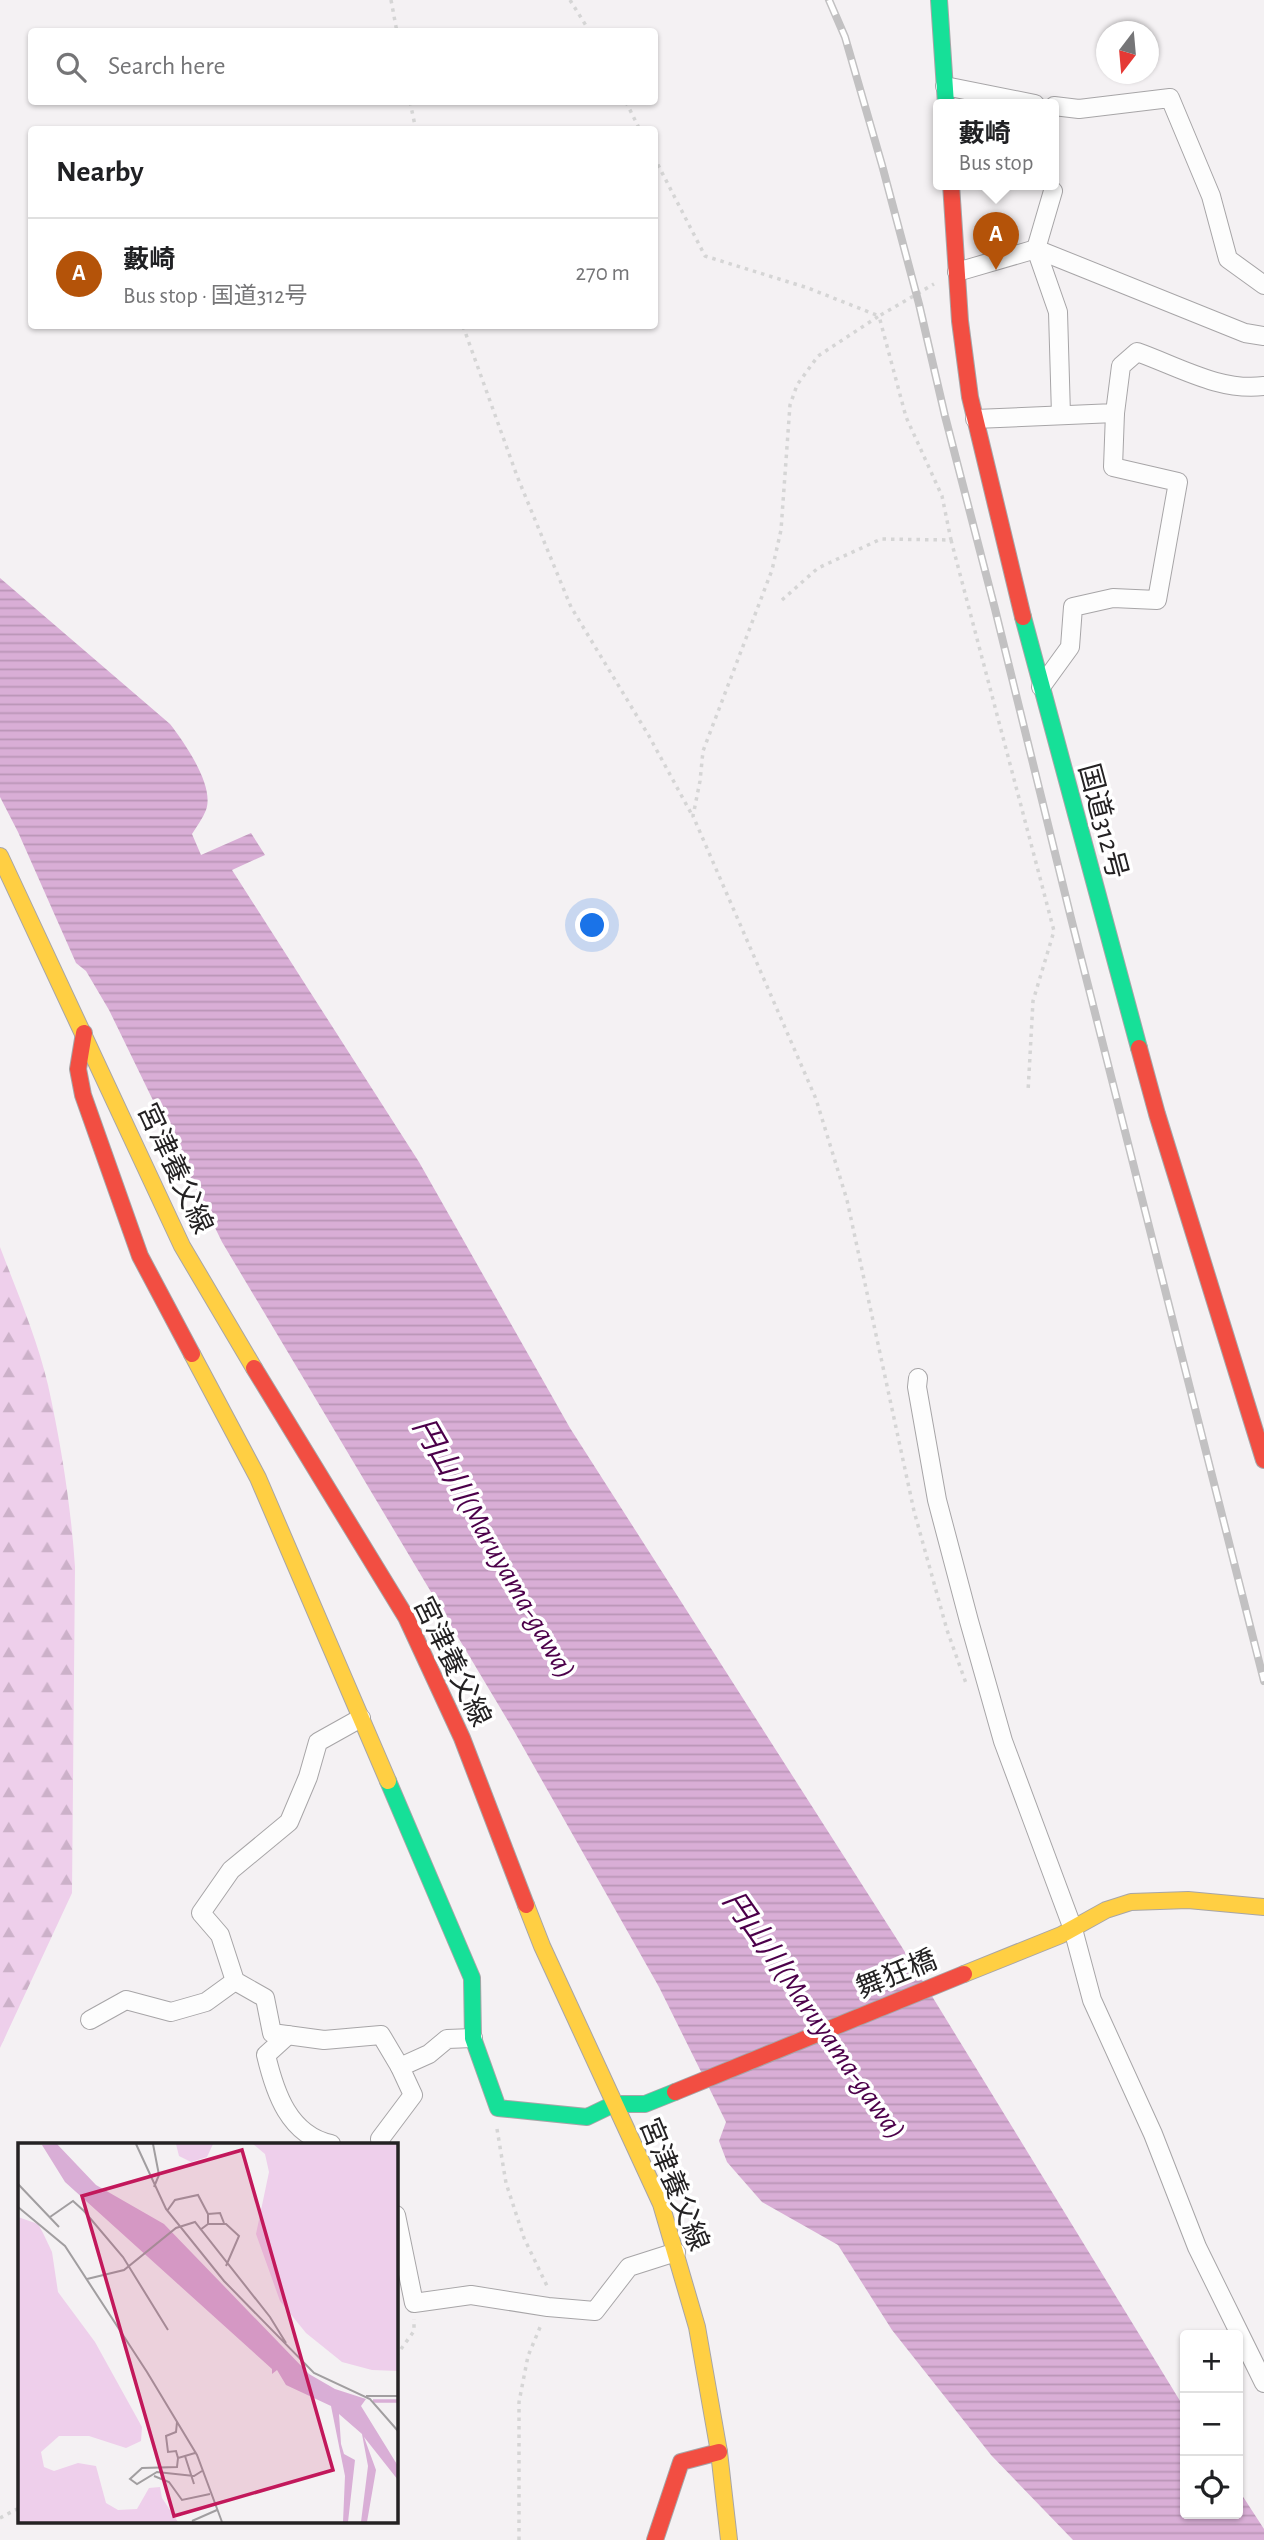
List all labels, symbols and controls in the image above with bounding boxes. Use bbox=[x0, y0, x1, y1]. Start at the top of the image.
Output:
north arrow bbox=[1096, 21, 1159, 84]
search box bbox=[28, 28, 658, 105]
icon: search bbox=[52, 48, 90, 86]
text: Search here bbox=[108, 53, 226, 79]
popup bbox=[933, 99, 1059, 190]
text: 藪崎 bbox=[959, 121, 1011, 147]
text: Bus stop bbox=[959, 152, 1033, 175]
text: Nearby bbox=[56, 157, 144, 187]
pin: A bbox=[973, 212, 1019, 270]
text: 藪崎 bbox=[123, 247, 175, 273]
text: A bbox=[72, 262, 86, 285]
text: 270 m bbox=[576, 262, 630, 285]
text: Bus stop · 国道312号 bbox=[123, 285, 308, 308]
street label: 国道312号 bbox=[1073, 760, 1133, 882]
your location bbox=[575, 908, 609, 942]
street label: 宮津養父線 bbox=[132, 1099, 218, 1238]
water label: 円山川(Maruyama-gawa) bbox=[407, 1413, 582, 1684]
street label: 宮津養父線 bbox=[408, 1592, 496, 1731]
water label: 円山川(Maruyama-gawa) bbox=[717, 1886, 912, 2145]
street label: 舞狂橋 bbox=[852, 1944, 941, 2004]
street label: 宮津養父線 bbox=[634, 2114, 714, 2255]
inset map bbox=[18, 2143, 397, 2522]
map controls bbox=[1180, 2330, 1243, 2519]
button: + bbox=[1180, 2330, 1243, 2393]
button: − bbox=[1180, 2393, 1243, 2456]
button: locate bbox=[1180, 2456, 1243, 2519]

